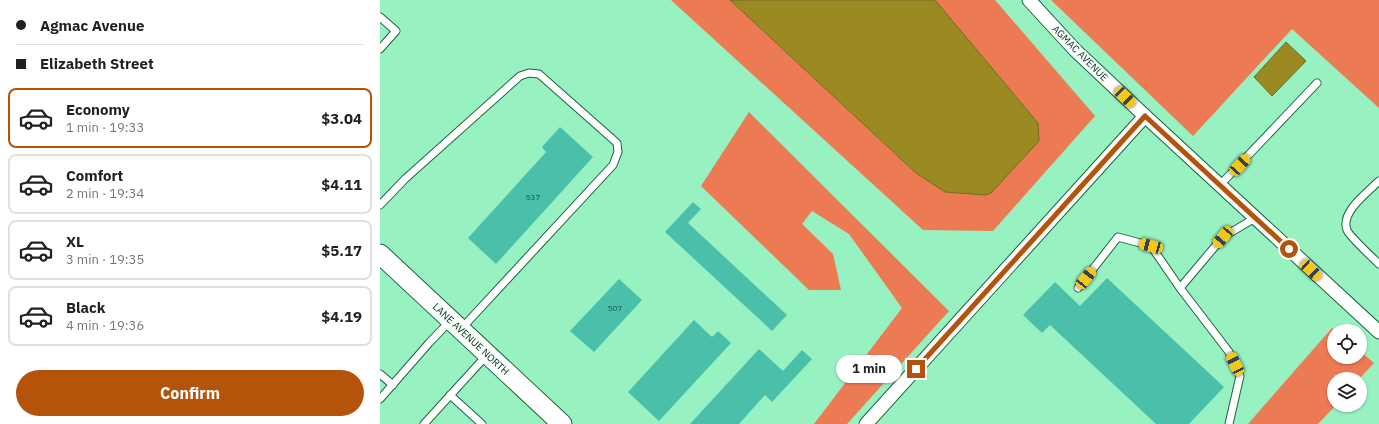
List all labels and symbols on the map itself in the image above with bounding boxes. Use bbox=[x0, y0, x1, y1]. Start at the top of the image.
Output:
street label: AGMAC AVENUE bbox=[1049, 22, 1111, 84]
car bbox=[1112, 84, 1138, 110]
car bbox=[1227, 152, 1253, 178]
house number: 537 bbox=[526, 192, 540, 202]
car bbox=[1211, 224, 1235, 250]
car bbox=[1138, 237, 1164, 255]
route start bbox=[1280, 240, 1298, 258]
car bbox=[1298, 257, 1324, 283]
car bbox=[1074, 265, 1098, 291]
street label: LANE AVENUE NORTH bbox=[430, 300, 512, 378]
house number: 507 bbox=[608, 303, 622, 313]
car bbox=[1224, 351, 1246, 377]
callout: 1 min bbox=[836, 355, 902, 383]
route end bbox=[907, 360, 925, 378]

